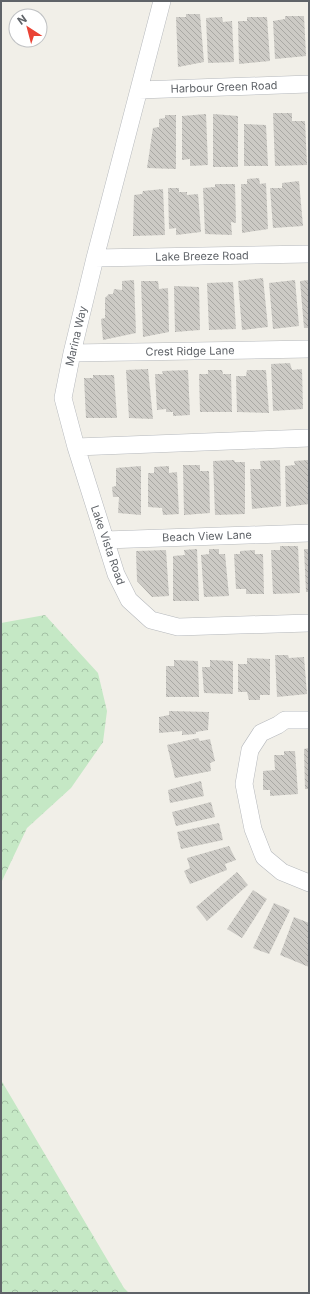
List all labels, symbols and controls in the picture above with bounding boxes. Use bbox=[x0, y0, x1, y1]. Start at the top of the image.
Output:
north arrow bbox=[8, 8, 48, 48]
text: N bbox=[15, 12, 30, 28]
street label: Harbour Green Road bbox=[170, 78, 278, 96]
street label: Lake Breeze Road bbox=[155, 248, 249, 264]
street label: Marina Way bbox=[62, 305, 90, 367]
street label: Crest Ridge Lane bbox=[145, 343, 235, 359]
street label: Lake Vista Road bbox=[88, 503, 128, 587]
street label: Beach View Lane bbox=[162, 527, 252, 545]

